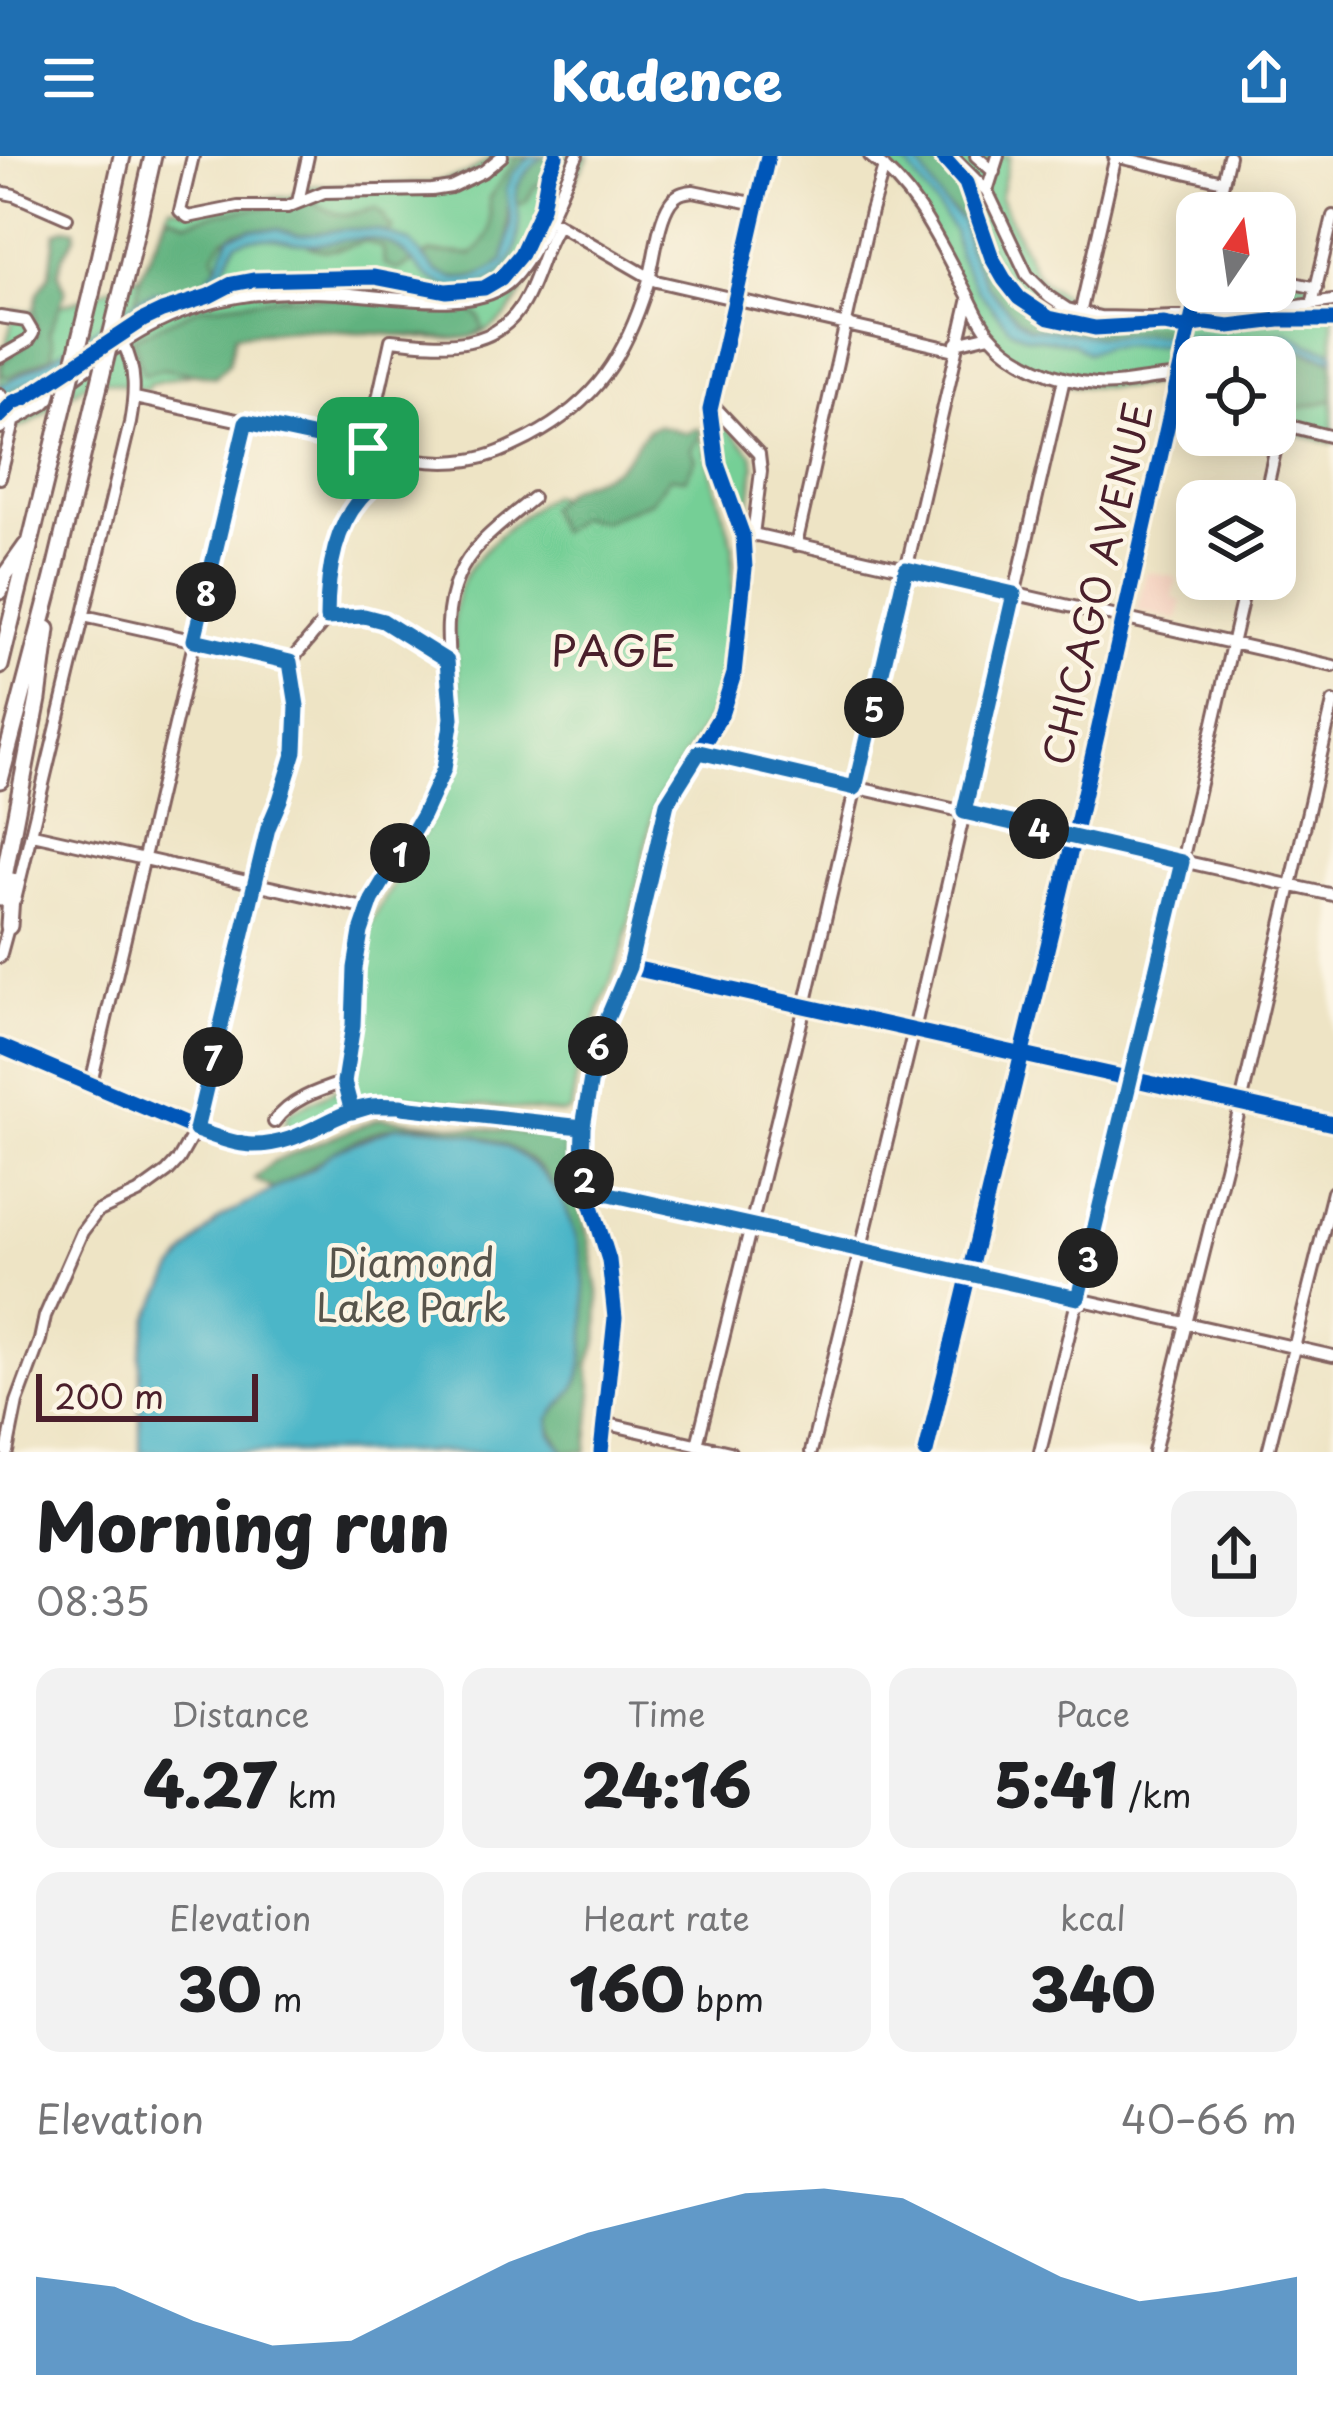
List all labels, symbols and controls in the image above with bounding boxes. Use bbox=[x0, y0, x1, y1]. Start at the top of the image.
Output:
text: Kadence bbox=[551, 38, 782, 119]
icon: menu bbox=[36, 45, 102, 111]
icon: share bbox=[1231, 45, 1297, 111]
north arrow bbox=[1176, 192, 1296, 312]
map controls bbox=[1176, 192, 1296, 600]
button: locate bbox=[1176, 336, 1296, 456]
pin bbox=[317, 397, 419, 499]
street label: CHICAGO AVENUE bbox=[1025, 397, 1166, 770]
icon: arrive bbox=[335, 415, 401, 481]
button: layers bbox=[1176, 480, 1296, 600]
pin: 8 bbox=[176, 562, 236, 622]
text: 8 bbox=[196, 567, 216, 617]
district label: PAGE bbox=[551, 618, 679, 681]
pin: 5 bbox=[844, 678, 904, 738]
text: 5 bbox=[863, 683, 885, 733]
pin: 4 bbox=[1009, 799, 1069, 859]
text: 4 bbox=[1028, 804, 1050, 854]
pin: 1 bbox=[370, 823, 430, 883]
text: 1 bbox=[392, 828, 408, 878]
pin: 6 bbox=[568, 1016, 628, 1076]
text: 6 bbox=[586, 1021, 610, 1071]
pin: 7 bbox=[183, 1027, 243, 1087]
text: 7 bbox=[204, 1032, 222, 1082]
pin: 2 bbox=[554, 1149, 614, 1209]
text: 2 bbox=[572, 1154, 596, 1204]
pin: 3 bbox=[1058, 1228, 1118, 1288]
park label: Diamond Lake Park bbox=[316, 1231, 506, 1335]
text: 3 bbox=[1077, 1233, 1099, 1283]
scale bar bbox=[36, 1368, 258, 1421]
text: 200 m bbox=[54, 1370, 164, 1420]
text: Morning run bbox=[36, 1475, 450, 1574]
button: share bbox=[1171, 1491, 1297, 1617]
text: 08:35 bbox=[36, 1570, 150, 1629]
text: Distance bbox=[171, 1688, 309, 1738]
text: Time bbox=[628, 1688, 705, 1738]
text: Pace bbox=[1056, 1688, 1130, 1738]
text: 4.27 bbox=[143, 1738, 277, 1828]
text: 24:16 bbox=[581, 1738, 752, 1828]
text: 5:41 bbox=[994, 1738, 1118, 1828]
text: km bbox=[277, 1769, 337, 1819]
text: /km bbox=[1118, 1769, 1192, 1819]
text: Elevation bbox=[169, 1892, 311, 1942]
text: Heart rate bbox=[583, 1892, 750, 1942]
text: kcal bbox=[1060, 1892, 1126, 1942]
text: 30 bbox=[178, 1942, 262, 2032]
text: 160 bbox=[569, 1942, 685, 2032]
text: 340 bbox=[1030, 1942, 1156, 2032]
text: m bbox=[262, 1973, 302, 2023]
text: bpm bbox=[685, 1973, 764, 2023]
text: Elevation bbox=[36, 2088, 204, 2147]
text: 40–66 m bbox=[1121, 2088, 1297, 2147]

